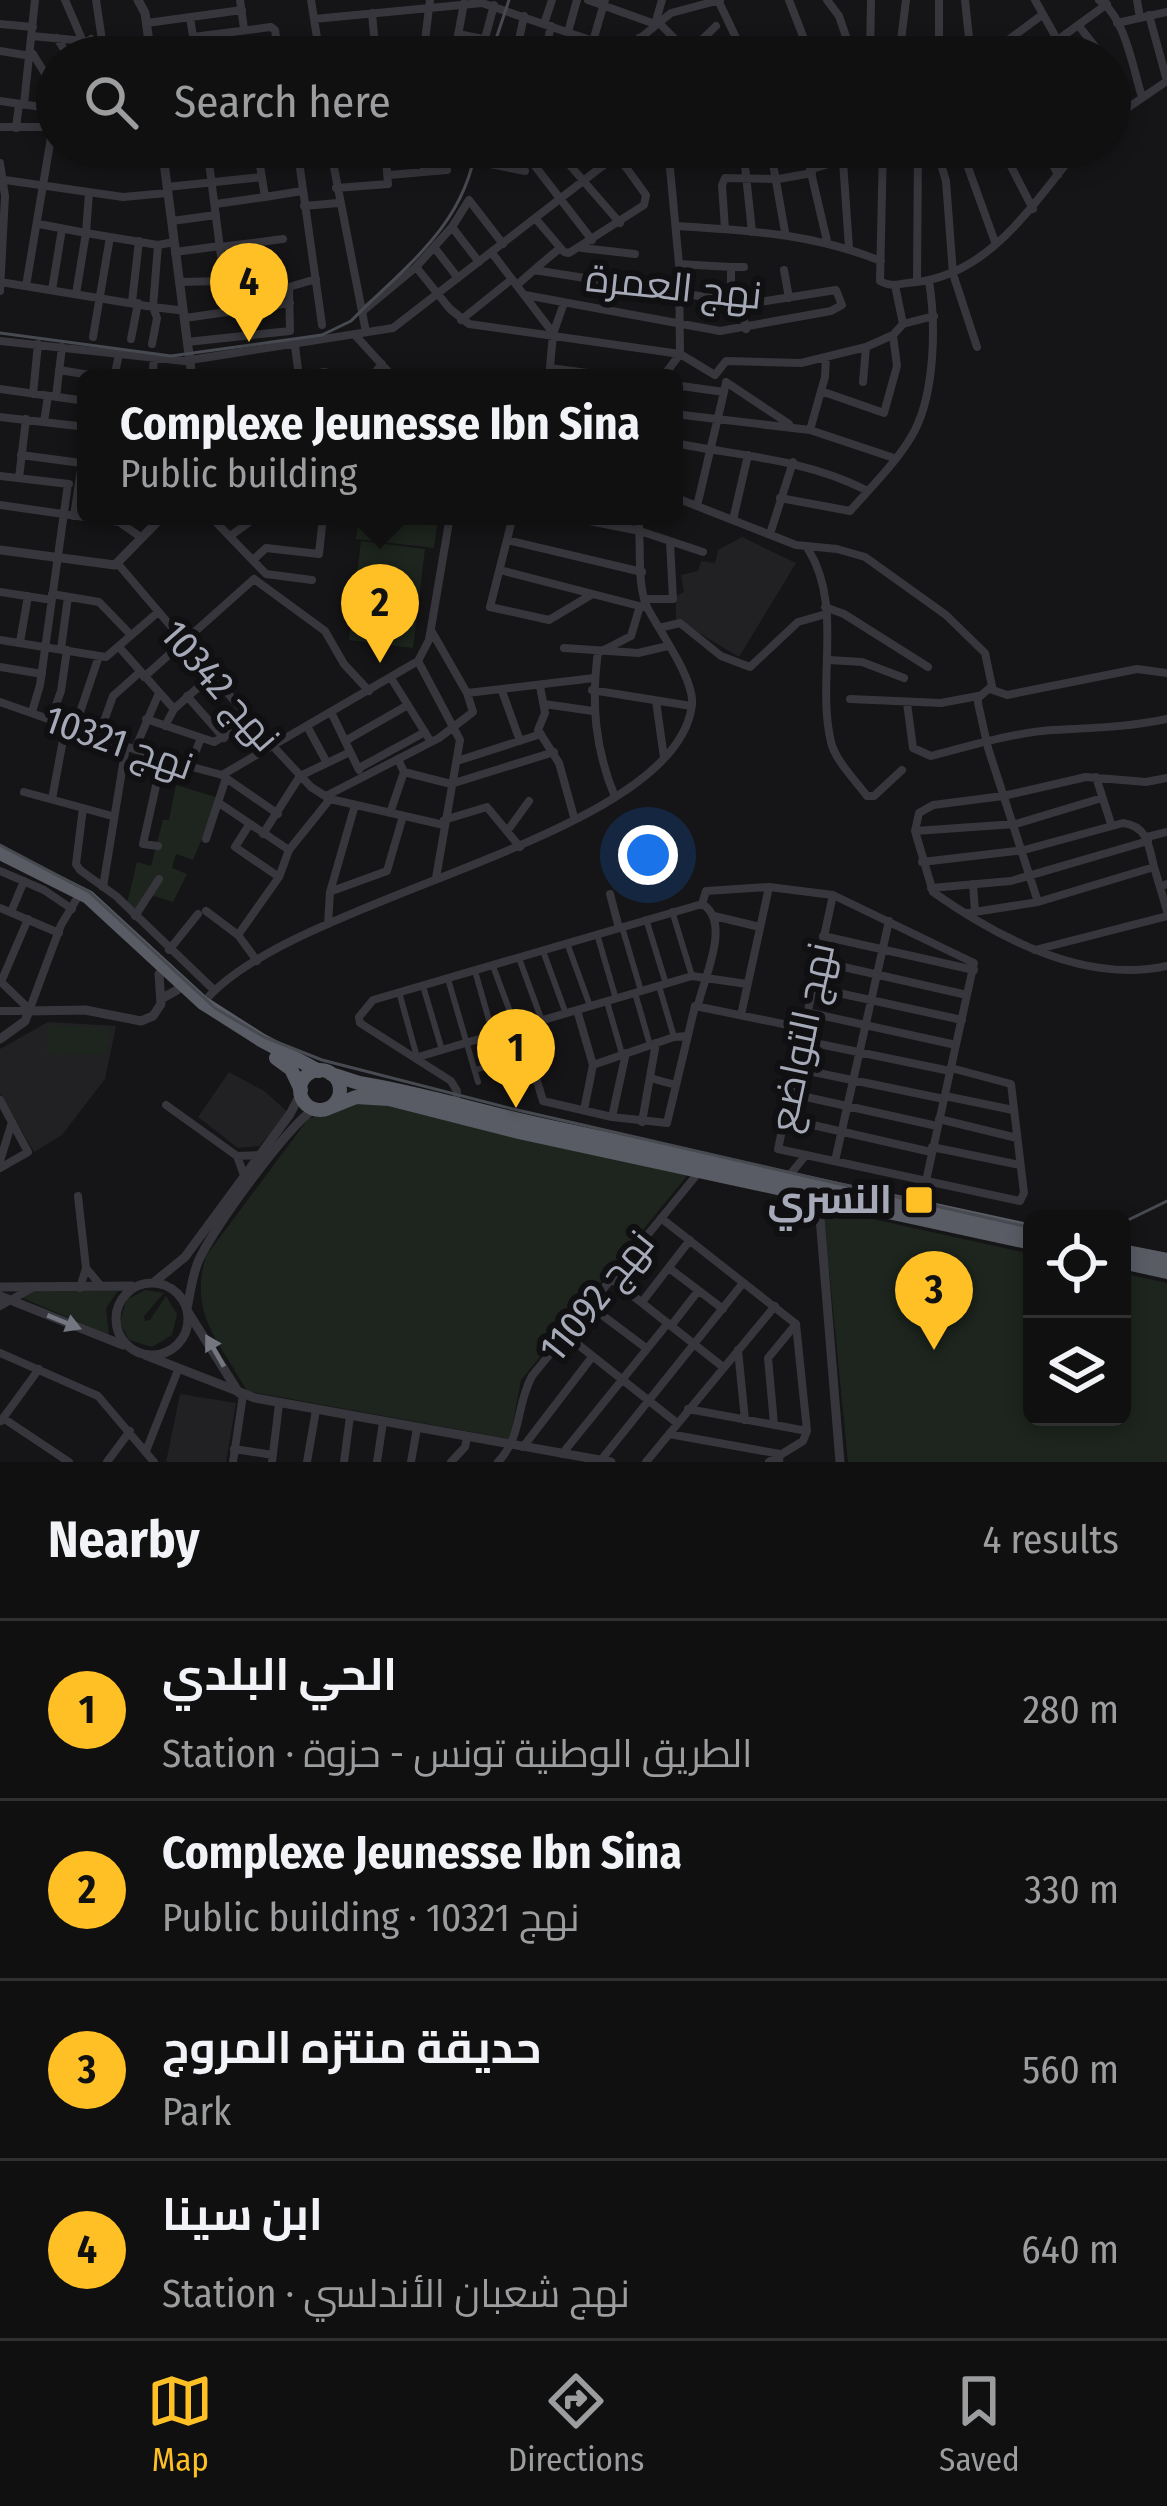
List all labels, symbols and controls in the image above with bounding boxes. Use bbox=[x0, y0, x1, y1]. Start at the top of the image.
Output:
search box bbox=[36, 36, 1131, 168]
icon: search bbox=[78, 69, 144, 135]
text: Search here bbox=[174, 75, 391, 129]
pin: 4 bbox=[210, 243, 288, 342]
street label: نهج العمرة bbox=[583, 255, 764, 322]
popup bbox=[77, 369, 683, 525]
text: Complexe Jeunesse Ibn Sina bbox=[120, 397, 640, 451]
text: Public building bbox=[120, 451, 357, 497]
pin: 2 bbox=[341, 564, 419, 663]
street label: نهج 10342 bbox=[149, 611, 289, 763]
street label: نهج 10321 bbox=[38, 696, 199, 793]
your location bbox=[618, 825, 678, 885]
street label: نهج التواضع bbox=[760, 938, 847, 1136]
pin: 1 bbox=[477, 1009, 555, 1108]
place label: النسري bbox=[767, 1177, 892, 1231]
marker: النسري bbox=[903, 1184, 935, 1216]
map controls bbox=[1023, 1210, 1131, 1426]
button: locate bbox=[1023, 1210, 1131, 1318]
street label: نهج 11092 bbox=[530, 1221, 666, 1373]
pin: 3 bbox=[895, 1251, 973, 1350]
one-way arrow bbox=[46, 1313, 82, 1332]
button: layers bbox=[1023, 1318, 1131, 1426]
one-way arrow bbox=[206, 1334, 227, 1368]
text: Nearby bbox=[48, 1509, 200, 1571]
text: 4 results bbox=[982, 1517, 1119, 1563]
text: الحي البلدي bbox=[162, 1648, 397, 1702]
text: 1 bbox=[79, 1687, 95, 1733]
text: 280 m bbox=[1023, 1687, 1119, 1733]
text: Station · الطريق الوطنية تونس - حزوة bbox=[162, 1731, 752, 1777]
text: Complexe Jeunesse Ibn Sina bbox=[162, 1826, 682, 1880]
text: 2 bbox=[78, 1867, 96, 1913]
text: 330 m bbox=[1024, 1867, 1119, 1913]
text: Public building · نهج 10321 bbox=[162, 1895, 580, 1941]
text: حديقة منتزه المروج bbox=[162, 2021, 542, 2075]
text: 3 bbox=[78, 2047, 96, 2093]
text: 560 m bbox=[1022, 2047, 1119, 2093]
text: Park bbox=[162, 2089, 231, 2135]
text: ابن سينا bbox=[162, 2188, 323, 2242]
text: 4 bbox=[77, 2227, 97, 2273]
text: 640 m bbox=[1021, 2227, 1119, 2273]
text: Station · نهج شعبان الأندلسي bbox=[162, 2271, 630, 2317]
tab: Map bbox=[147, 2368, 213, 2480]
tab: Directions bbox=[508, 2368, 644, 2480]
tab: Saved bbox=[939, 2368, 1020, 2480]

